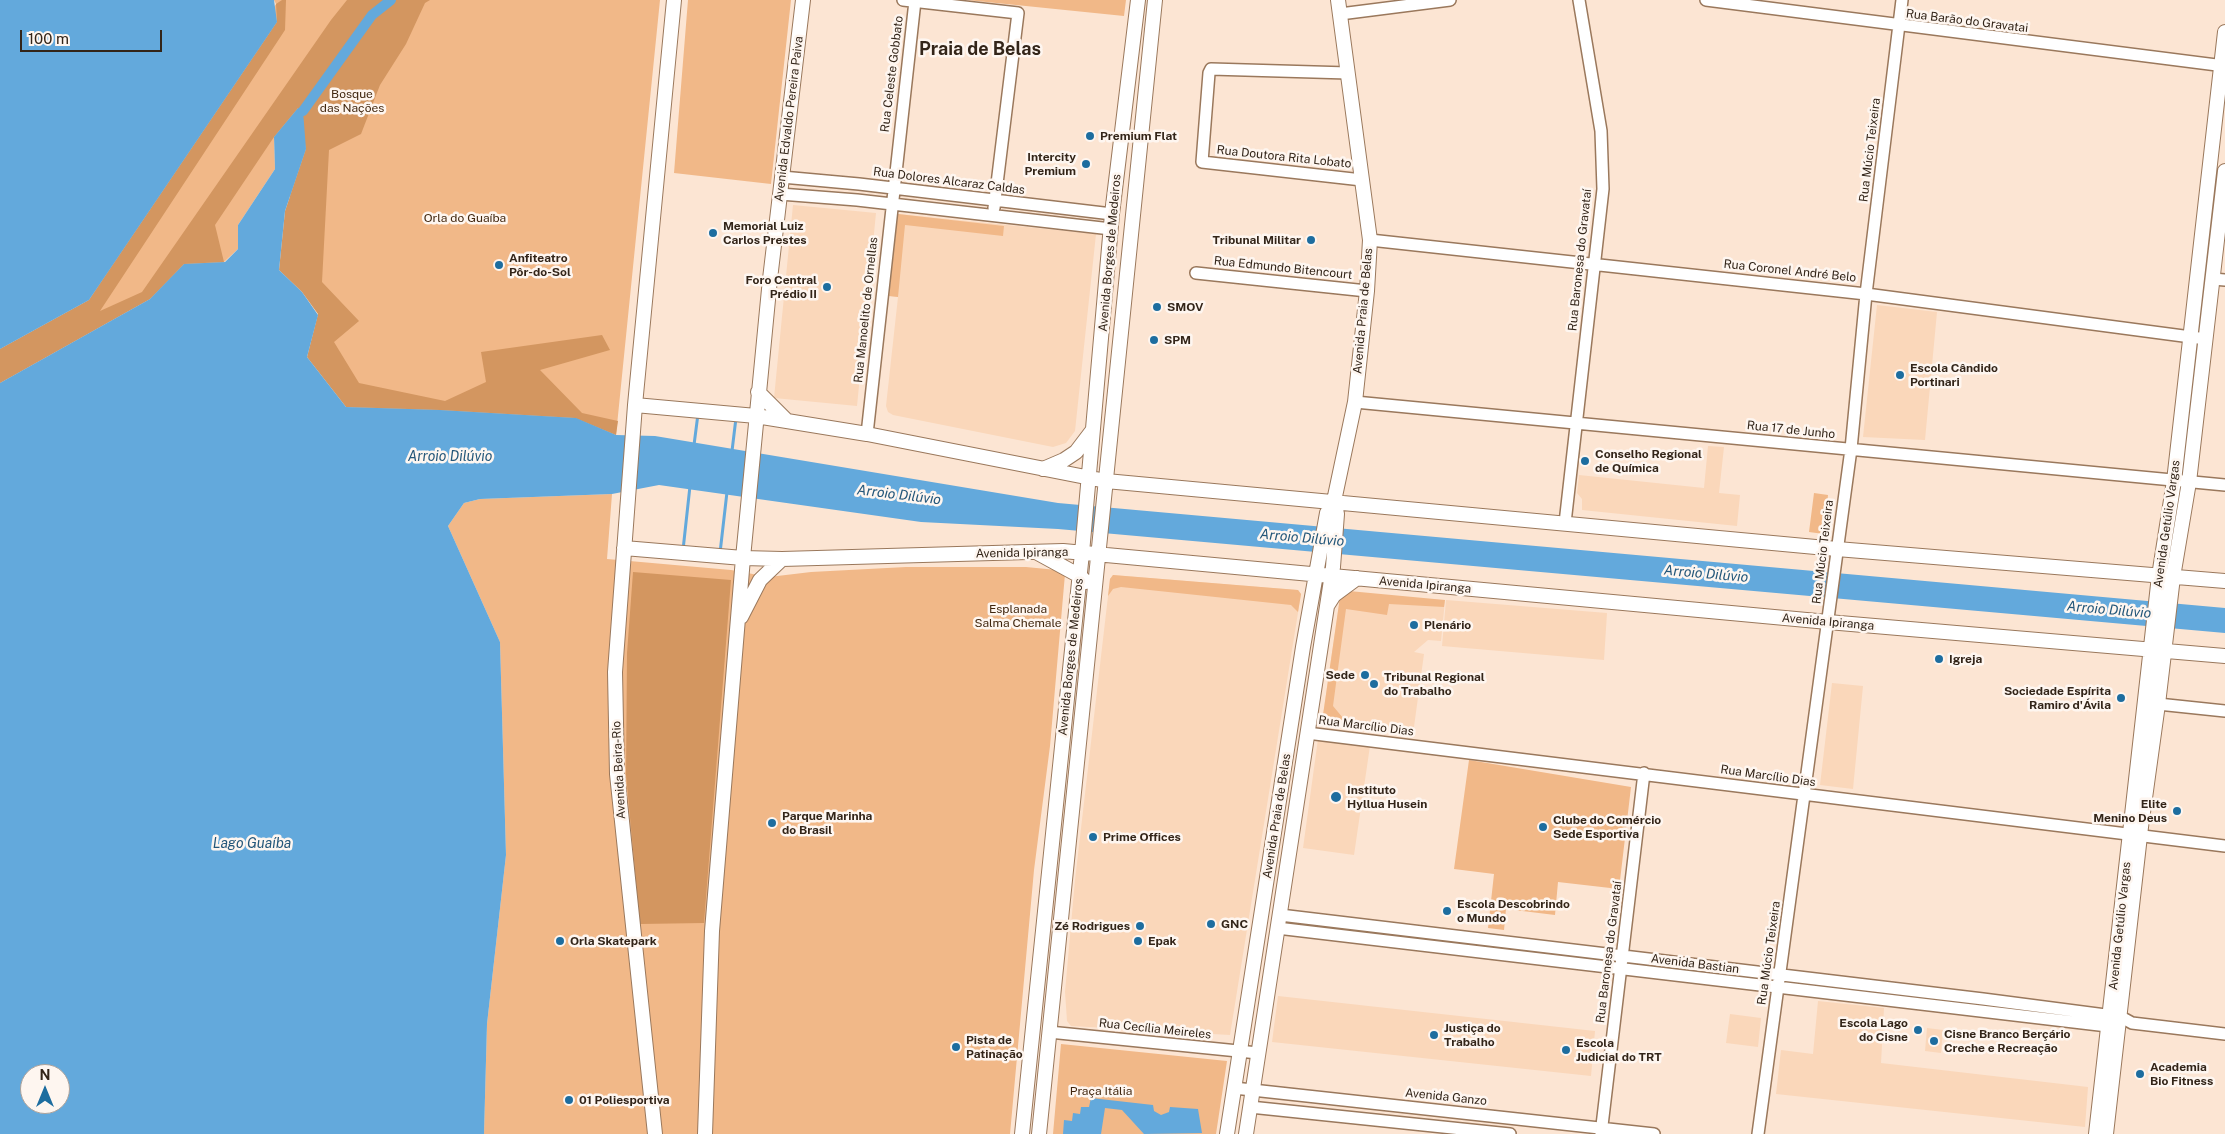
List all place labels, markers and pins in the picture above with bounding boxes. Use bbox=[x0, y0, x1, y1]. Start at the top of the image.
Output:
place label: Premium Flat bbox=[1100, 129, 1177, 143]
marker: Premium Flat bbox=[1084, 130, 1096, 142]
place label: Intercity Premium bbox=[1024, 150, 1076, 178]
marker: Intercity Premium bbox=[1080, 158, 1092, 170]
place label: Memorial Luiz Carlos Prestes bbox=[723, 219, 807, 247]
marker: Memorial Luiz Carlos Prestes bbox=[707, 227, 719, 239]
place label: Tribunal Militar bbox=[1213, 233, 1301, 247]
marker: Tribunal Militar bbox=[1305, 234, 1317, 246]
place label: Anfiteatro Pôr-do-Sol bbox=[509, 251, 571, 279]
marker: Anfiteatro Pôr-do-Sol bbox=[493, 259, 505, 271]
place label: Foro Central Prédio II bbox=[745, 273, 817, 301]
marker: Foro Central Prédio II bbox=[821, 281, 833, 293]
place label: SMOV bbox=[1167, 300, 1203, 314]
marker: SMOV bbox=[1151, 301, 1163, 313]
place label: SPM bbox=[1164, 333, 1191, 347]
marker: SPM bbox=[1148, 334, 1160, 346]
place label: Escola Cândido Portinari bbox=[1910, 361, 1998, 389]
marker: Escola Cândido Portinari bbox=[1894, 369, 1906, 381]
place label: Conselho Regional de Química bbox=[1595, 447, 1702, 475]
marker: Conselho Regional de Química bbox=[1579, 455, 1591, 467]
place label: Plenário bbox=[1424, 618, 1471, 632]
marker: Plenário bbox=[1408, 619, 1420, 631]
place label: Igreja bbox=[1949, 652, 1982, 666]
marker: Igreja bbox=[1933, 653, 1945, 665]
place label: Sede bbox=[1326, 668, 1355, 682]
marker: Sede bbox=[1359, 669, 1371, 681]
place label: Tribunal Regional do Trabalho bbox=[1384, 670, 1485, 698]
marker: Tribunal Regional do Trabalho bbox=[1368, 678, 1380, 690]
place label: Sociedade Espírita Ramiro d'Ávila bbox=[2004, 684, 2111, 712]
marker: Sociedade Espírita Ramiro d'Ávila bbox=[2115, 692, 2127, 704]
place label: Instituto Hyllua Husein bbox=[1347, 783, 1427, 811]
marker: Instituto Hyllua Husein bbox=[1329, 790, 1343, 804]
place label: Elite Menino Deus bbox=[2093, 797, 2167, 825]
marker: Elite Menino Deus bbox=[2171, 805, 2183, 817]
place label: Parque Marinha do Brasil bbox=[782, 809, 872, 837]
place label: Clube do Comércio Sede Esportiva bbox=[1553, 813, 1661, 841]
marker: Parque Marinha do Brasil bbox=[766, 817, 778, 829]
marker: Clube do Comércio Sede Esportiva bbox=[1537, 821, 1549, 833]
place label: Prime Offices bbox=[1103, 830, 1181, 844]
marker: Prime Offices bbox=[1087, 831, 1099, 843]
place label: Escola Descobrindo o Mundo bbox=[1457, 897, 1570, 925]
marker: Escola Descobrindo o Mundo bbox=[1441, 905, 1453, 917]
place label: GNC bbox=[1221, 917, 1248, 931]
marker: GNC bbox=[1205, 918, 1217, 930]
place label: Zé Rodrigues bbox=[1054, 919, 1130, 933]
marker: Zé Rodrigues bbox=[1134, 920, 1146, 932]
place label: Orla Skatepark bbox=[570, 934, 657, 948]
place label: Epak bbox=[1148, 934, 1177, 948]
marker: Orla Skatepark bbox=[554, 935, 566, 947]
marker: Epak bbox=[1132, 935, 1144, 947]
place label: Escola Lago do Cisne bbox=[1839, 1016, 1908, 1044]
place label: Justiça do Trabalho bbox=[1444, 1021, 1501, 1049]
marker: Escola Lago do Cisne bbox=[1912, 1024, 1924, 1036]
place label: Cisne Branco Berçário Creche e Recreação bbox=[1944, 1027, 2071, 1055]
marker: Justiça do Trabalho bbox=[1428, 1029, 1440, 1041]
place label: Pista de Patinação bbox=[966, 1033, 1023, 1061]
marker: Cisne Branco Berçário Creche e Recreação bbox=[1928, 1035, 1940, 1047]
place label: Escola Judicial do TRT bbox=[1576, 1036, 1662, 1064]
marker: Pista de Patinação bbox=[950, 1041, 962, 1053]
marker: Escola Judicial do TRT bbox=[1560, 1044, 1572, 1056]
place label: Academia Bio Fitness bbox=[2150, 1060, 2213, 1088]
marker: Academia Bio Fitness bbox=[2134, 1068, 2146, 1080]
place label: 01 Poliesportiva bbox=[579, 1093, 670, 1107]
marker: 01 Poliesportiva bbox=[563, 1094, 575, 1106]

